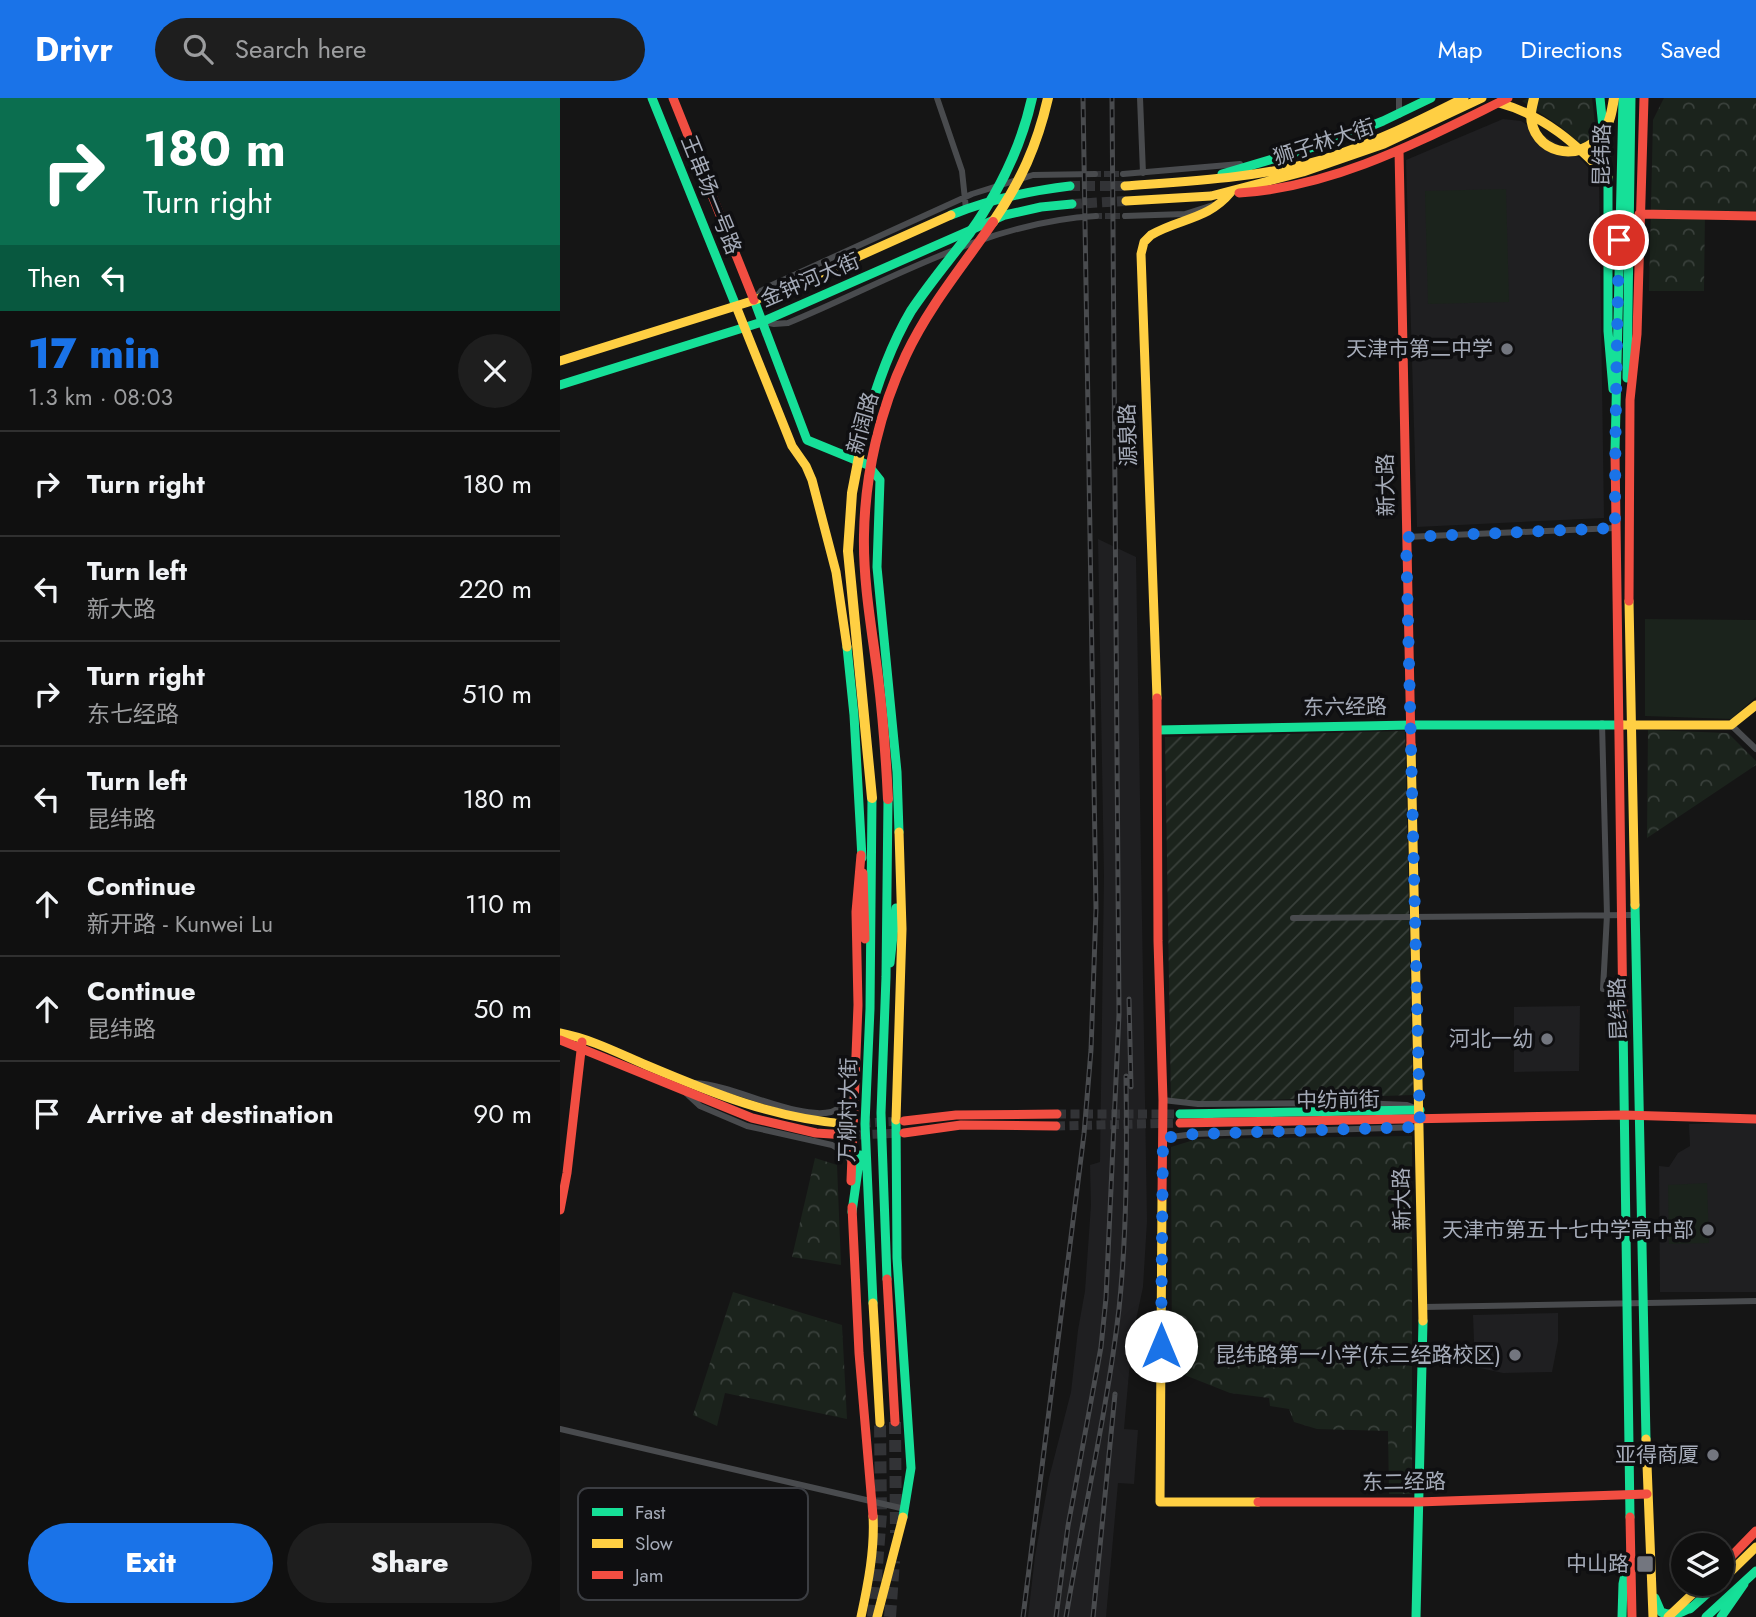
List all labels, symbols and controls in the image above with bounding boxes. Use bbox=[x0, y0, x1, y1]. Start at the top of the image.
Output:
search box bbox=[155, 18, 645, 81]
text: Drivr bbox=[35, 26, 113, 73]
icon: search bbox=[179, 30, 217, 68]
text: Search here bbox=[235, 30, 366, 68]
text: Map bbox=[1438, 32, 1483, 67]
text: Directions bbox=[1521, 32, 1622, 67]
text: Saved bbox=[1660, 32, 1721, 67]
street label: 狮子林大街 bbox=[1269, 112, 1379, 172]
text: 180 m bbox=[143, 114, 286, 184]
street label: 昆纬路 bbox=[1586, 123, 1618, 187]
icon: right bbox=[28, 126, 119, 217]
street label: 王串场一号路 bbox=[673, 131, 749, 259]
text: Turn right bbox=[143, 179, 272, 225]
pin bbox=[1589, 210, 1649, 270]
icon: arrive bbox=[1600, 221, 1638, 259]
street label: 金钟河大街 bbox=[756, 246, 864, 314]
text: Then bbox=[28, 259, 81, 297]
icon: left bbox=[95, 259, 133, 297]
text: 17 min bbox=[28, 323, 161, 384]
button: close bbox=[458, 334, 532, 408]
place label: 天津市第二中学 bbox=[1346, 334, 1493, 364]
marker: 天津市第二中学 bbox=[1499, 341, 1515, 357]
text: 1.3 km · 08:03 bbox=[28, 380, 173, 414]
street label: 新阔路 bbox=[840, 389, 886, 457]
street label: 源泉路 bbox=[1112, 403, 1144, 467]
street label: 新大路 bbox=[1370, 453, 1402, 517]
icon: right bbox=[28, 465, 66, 503]
text: Turn right bbox=[87, 465, 205, 503]
text: 180 m bbox=[462, 465, 532, 503]
text: Turn left bbox=[87, 552, 187, 590]
icon: left bbox=[28, 570, 66, 608]
text: 220 m bbox=[459, 570, 532, 608]
text: 新大路 bbox=[87, 592, 156, 626]
text: Turn right bbox=[87, 657, 205, 695]
icon: right bbox=[28, 675, 66, 713]
text: 510 m bbox=[462, 675, 532, 713]
street label: 东六经路 bbox=[1303, 691, 1387, 723]
text: 东七经路 bbox=[87, 697, 179, 731]
text: Turn left bbox=[87, 762, 187, 800]
icon: left bbox=[28, 780, 66, 818]
text: 180 m bbox=[462, 780, 532, 818]
text: 昆纬路 bbox=[87, 802, 156, 836]
text: Continue bbox=[87, 867, 196, 905]
icon: ahead bbox=[28, 885, 66, 923]
text: 110 m bbox=[465, 885, 532, 923]
text: 新开路 - Kunwei Lu bbox=[87, 907, 273, 941]
text: Continue bbox=[87, 972, 196, 1010]
street label: 昆纬路 bbox=[1602, 977, 1634, 1041]
icon: ahead bbox=[28, 990, 66, 1028]
text: 50 m bbox=[474, 990, 532, 1028]
text: 昆纬路 bbox=[87, 1012, 156, 1046]
place label: 河北一幼 bbox=[1449, 1024, 1533, 1054]
marker: 河北一幼 bbox=[1539, 1031, 1555, 1047]
street label: 万柳村大街 bbox=[832, 1057, 864, 1163]
street label: 中纺前街 bbox=[1296, 1084, 1380, 1116]
icon: arrive bbox=[28, 1095, 66, 1133]
text: Arrive at destination bbox=[87, 1095, 334, 1133]
text: 90 m bbox=[473, 1095, 532, 1133]
street label: 新大路 bbox=[1386, 1167, 1418, 1231]
place label: 天津市第五十七中学高中部 bbox=[1442, 1215, 1694, 1245]
marker: 天津市第五十七中学高中部 bbox=[1700, 1222, 1716, 1238]
position arrow bbox=[1124, 1309, 1198, 1383]
place label: 昆纬路第一小学(东三经路校区) bbox=[1215, 1340, 1501, 1370]
marker: 昆纬路第一小学(东三经路校区) bbox=[1507, 1347, 1523, 1363]
place label: 亚得商厦 bbox=[1615, 1440, 1699, 1470]
marker: 亚得商厦 bbox=[1705, 1447, 1721, 1463]
street label: 东二经路 bbox=[1362, 1466, 1446, 1498]
legend bbox=[578, 1488, 808, 1600]
text: Fast bbox=[635, 1499, 666, 1526]
button: Exit bbox=[28, 1523, 273, 1603]
button: Share bbox=[287, 1523, 532, 1603]
text: Slow bbox=[635, 1530, 673, 1557]
map controls bbox=[1671, 1533, 1734, 1596]
button: layers bbox=[1671, 1533, 1734, 1596]
place label: 中山路 bbox=[1566, 1549, 1629, 1579]
marker: 中山路 bbox=[1635, 1554, 1655, 1574]
text: Jam bbox=[632, 1562, 664, 1589]

